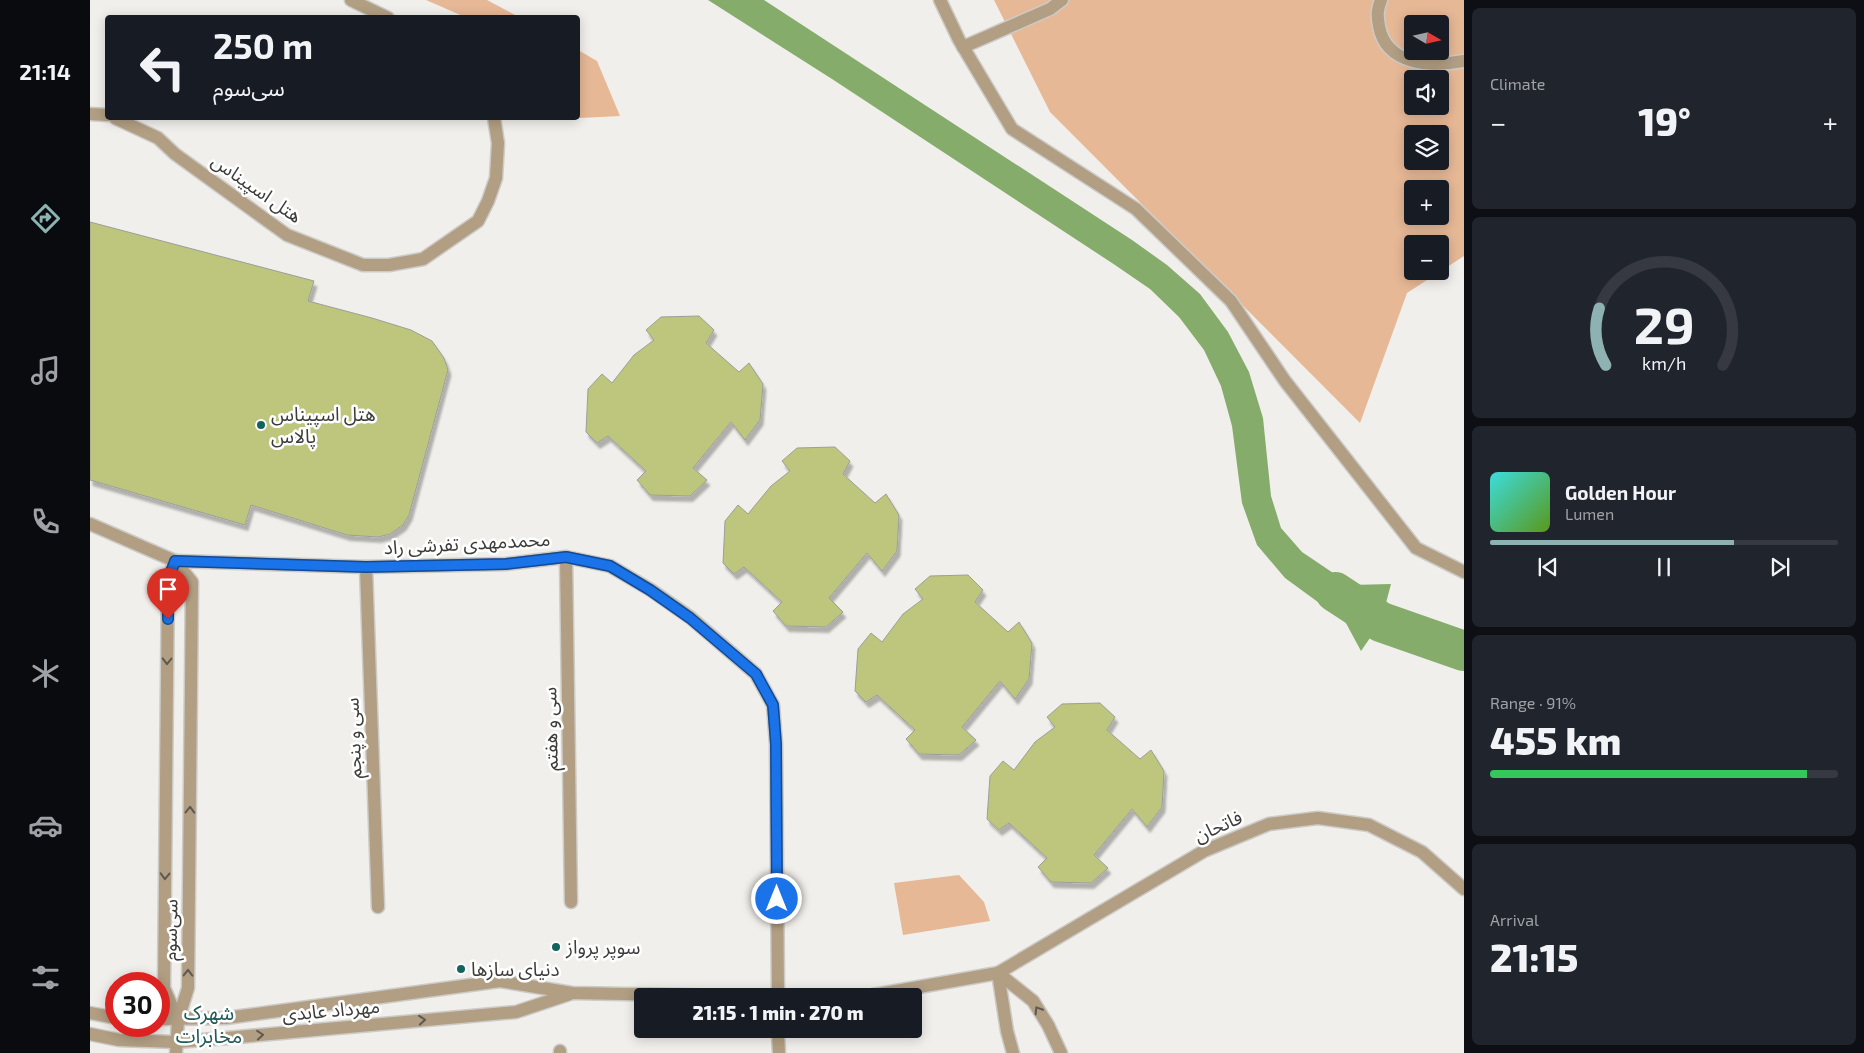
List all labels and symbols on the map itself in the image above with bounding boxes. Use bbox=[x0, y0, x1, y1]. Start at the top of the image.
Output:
north arrow bbox=[1404, 15, 1449, 60]
street label: هتل اسپیناس bbox=[207, 148, 307, 229]
place label: هتل اسپیناس پالاس bbox=[271, 402, 376, 449]
marker: هتل اسپیناس پالاس bbox=[255, 419, 267, 431]
street label: محمدمهدی تفرشی راد bbox=[383, 527, 551, 559]
pin bbox=[147, 568, 189, 619]
one-way arrow bbox=[162, 657, 173, 665]
street label: سی و هفتم bbox=[537, 687, 566, 771]
street label: سی و پنجم bbox=[340, 697, 369, 779]
street label: فاتحان bbox=[1190, 805, 1245, 846]
one-way arrow bbox=[185, 806, 195, 814]
one-way arrow bbox=[160, 872, 170, 880]
position arrow bbox=[750, 872, 802, 924]
street label: سی‌سوم bbox=[157, 899, 186, 961]
place label: سوپر پرواز bbox=[565, 935, 641, 960]
marker: سوپر پرواز bbox=[550, 941, 562, 953]
place label: دنیای سازها bbox=[471, 957, 560, 981]
marker: دنیای سازها bbox=[455, 963, 467, 975]
one-way arrow bbox=[183, 968, 193, 976]
speed limit sign: 30 bbox=[105, 972, 170, 1037]
street label: مهرداد عابدی bbox=[281, 994, 381, 1026]
district label: شهرک مخابرات bbox=[176, 1000, 242, 1048]
one-way arrow bbox=[1035, 1006, 1045, 1015]
one-way arrow bbox=[419, 1015, 427, 1026]
one-way arrow bbox=[257, 1030, 265, 1041]

